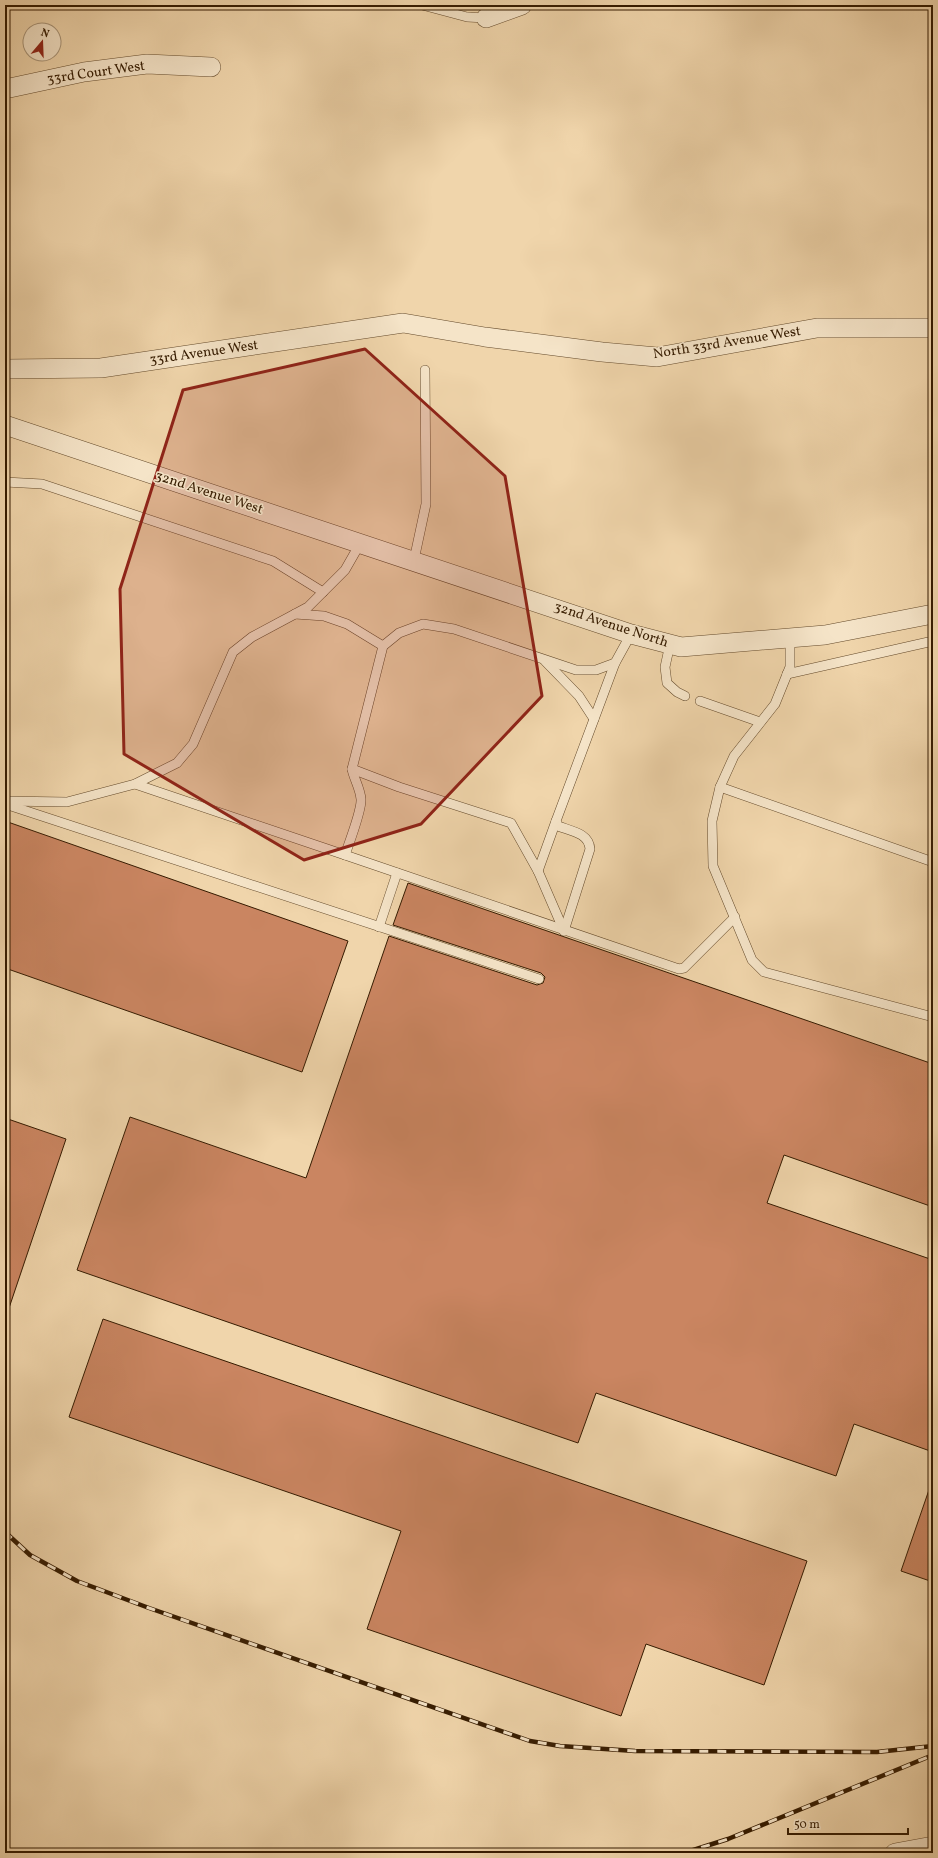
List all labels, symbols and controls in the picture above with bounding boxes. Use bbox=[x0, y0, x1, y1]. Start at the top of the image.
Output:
north arrow bbox=[22, 22, 62, 62]
text: N bbox=[39, 26, 51, 42]
street label: 33rd Court West bbox=[46, 57, 146, 89]
street label: North 33rd Avenue West bbox=[652, 322, 802, 364]
street label: 33rd Avenue West bbox=[148, 336, 260, 370]
street label: 32nd Avenue West bbox=[153, 467, 265, 519]
street label: 32nd Avenue North bbox=[551, 598, 671, 652]
scale bar bbox=[788, 1810, 908, 1836]
text: 50 m bbox=[794, 1817, 820, 1833]

